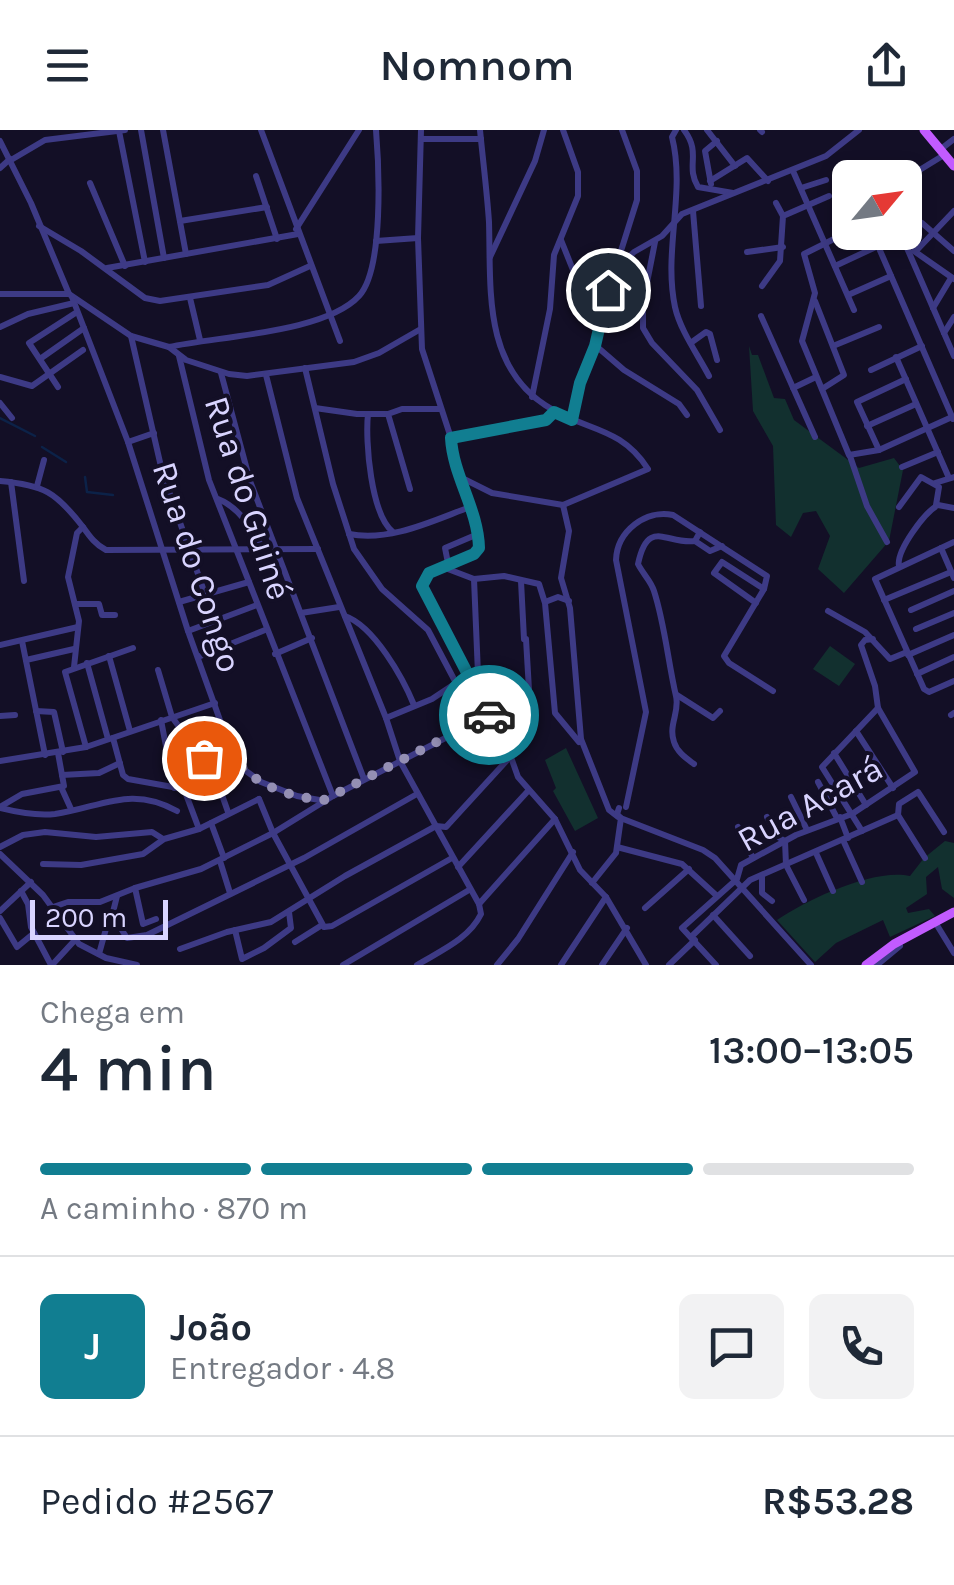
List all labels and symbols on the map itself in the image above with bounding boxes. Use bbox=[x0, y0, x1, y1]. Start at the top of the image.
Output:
north arrow bbox=[832, 160, 922, 250]
pin bbox=[566, 248, 651, 333]
street label: Rua do Guiné bbox=[196, 391, 300, 605]
street label: Rua do Congo bbox=[144, 457, 250, 677]
courier bbox=[439, 665, 539, 765]
pin bbox=[162, 716, 247, 801]
street label: Rua Acará bbox=[730, 747, 890, 861]
scale bar bbox=[30, 895, 168, 940]

